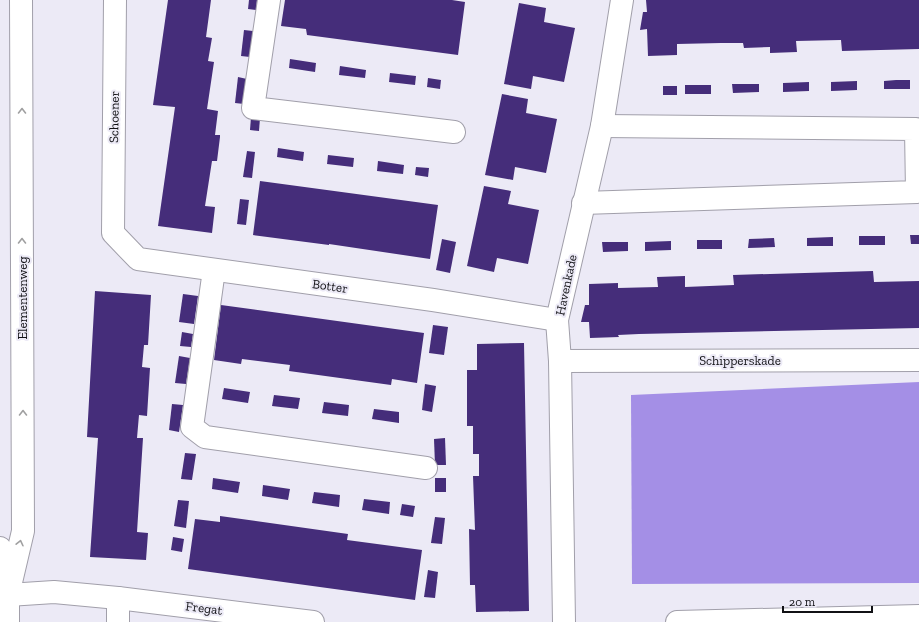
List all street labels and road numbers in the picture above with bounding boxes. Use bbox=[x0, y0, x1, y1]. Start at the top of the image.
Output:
street label: Schoener bbox=[106, 91, 122, 143]
street label: Havenkade bbox=[552, 253, 580, 317]
street label: Elementenweg bbox=[15, 256, 30, 340]
street label: Botter bbox=[311, 276, 349, 296]
street label: Schipperskade bbox=[699, 353, 781, 368]
street label: Fregat bbox=[185, 598, 223, 618]

